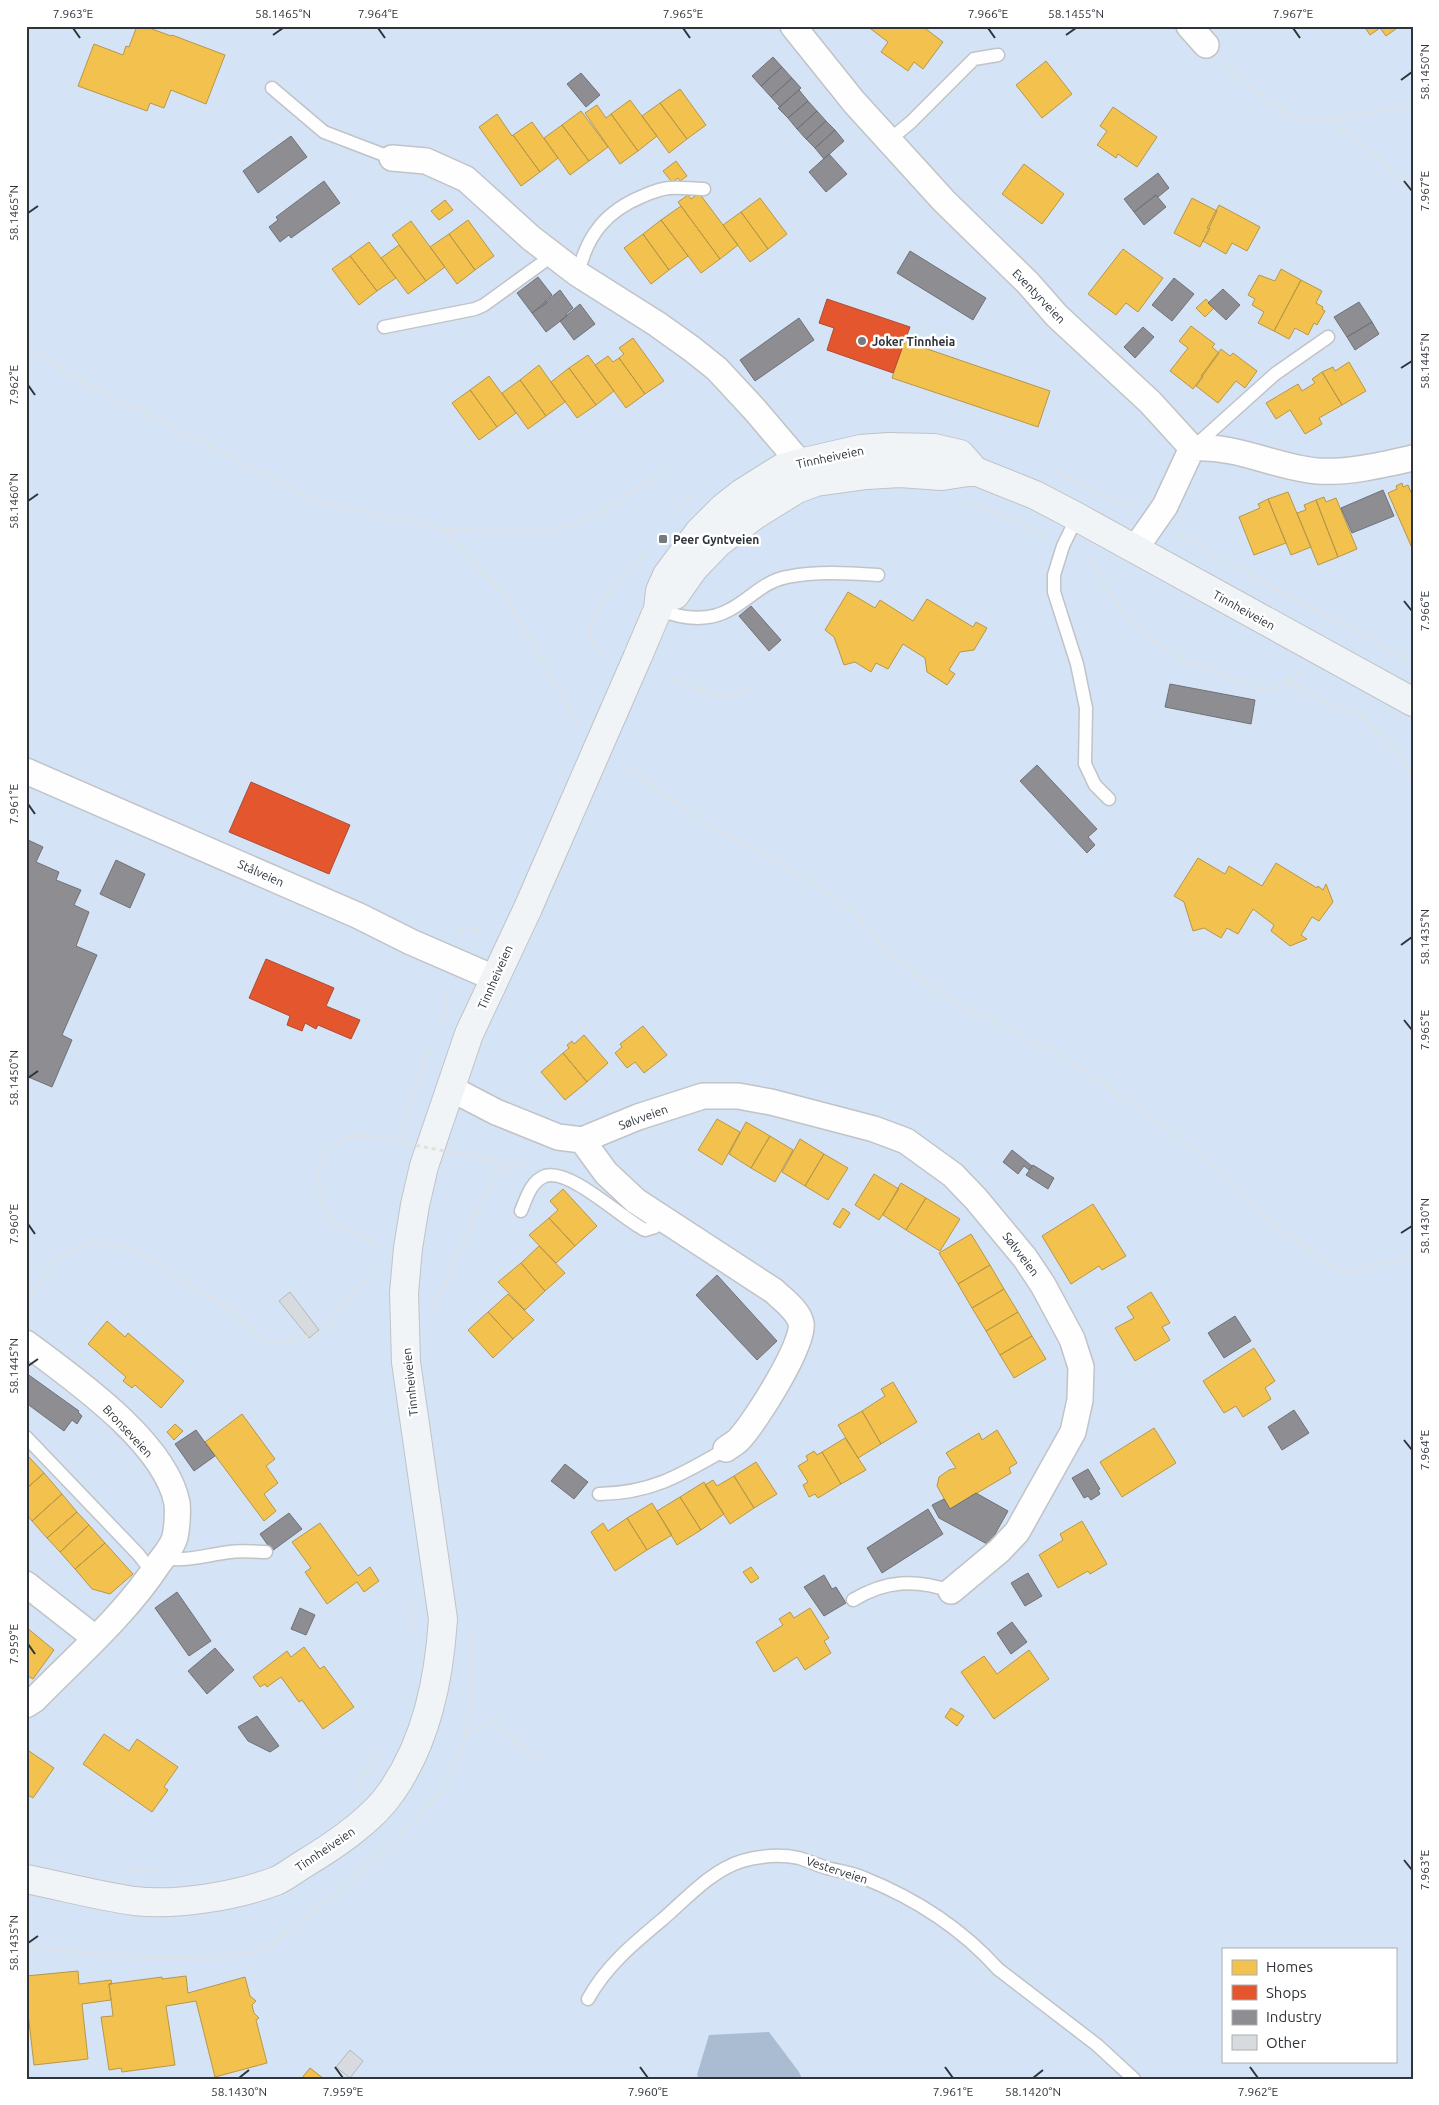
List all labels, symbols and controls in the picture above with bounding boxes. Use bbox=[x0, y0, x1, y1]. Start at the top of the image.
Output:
text: 7.963°E bbox=[53, 7, 94, 20]
text: 58.1465°N bbox=[255, 7, 311, 20]
text: 7.964°E bbox=[358, 7, 399, 20]
text: 7.965°E bbox=[663, 7, 704, 20]
text: 7.966°E bbox=[968, 7, 1009, 20]
text: 58.1455°N bbox=[1048, 7, 1104, 20]
text: 7.967°E bbox=[1273, 7, 1314, 20]
text: 58.1450°N bbox=[1418, 44, 1431, 100]
text: 7.967°E bbox=[1418, 170, 1431, 211]
text: 58.1465°N bbox=[7, 185, 20, 241]
street label: Eventyrveien bbox=[1010, 266, 1068, 326]
text: 58.1445°N bbox=[1418, 333, 1431, 389]
marker: Joker Tinnheia bbox=[856, 335, 868, 347]
place label: Joker Tinnheia bbox=[872, 335, 955, 348]
text: 7.962°E bbox=[7, 364, 20, 405]
street label: Tinnheiveien bbox=[795, 443, 865, 471]
text: 58.1460°N bbox=[7, 473, 20, 529]
marker: Peer Gyntveien bbox=[657, 533, 669, 545]
place label: Peer Gyntveien bbox=[673, 533, 759, 546]
street label: Tinnheiveien bbox=[1211, 588, 1277, 632]
text: 7.966°E bbox=[1418, 590, 1431, 631]
text: 7.961°E bbox=[7, 783, 20, 824]
street label: Stålveien bbox=[236, 857, 286, 889]
text: 58.1435°N bbox=[1418, 909, 1431, 965]
street label: Tinnheiveien bbox=[475, 943, 515, 1011]
text: 7.965°E bbox=[1418, 1009, 1431, 1050]
text: 58.1450°N bbox=[7, 1050, 20, 1106]
street label: Sølvveien bbox=[617, 1102, 669, 1132]
text: 58.1430°N bbox=[1418, 1198, 1431, 1254]
text: 7.960°E bbox=[7, 1203, 20, 1244]
street label: Sølvveien bbox=[1000, 1230, 1042, 1278]
text: 58.1445°N bbox=[7, 1338, 20, 1394]
street label: Tinnheiveien bbox=[400, 1347, 420, 1417]
street label: Bronseveien bbox=[100, 1402, 156, 1460]
text: 7.964°E bbox=[1418, 1429, 1431, 1470]
text: 7.959°E bbox=[7, 1623, 20, 1664]
street label: Tinnheiveien bbox=[293, 1824, 357, 1874]
text: 7.963°E bbox=[1418, 1849, 1431, 1890]
street label: Vesterveien bbox=[805, 1854, 869, 1886]
text: 58.1435°N bbox=[7, 1915, 20, 1971]
legend bbox=[1222, 1948, 1396, 2062]
text: Homes bbox=[1266, 1958, 1313, 1975]
text: Shops bbox=[1266, 1984, 1307, 2001]
text: Industry bbox=[1266, 2008, 1321, 2025]
text: Other bbox=[1266, 2034, 1306, 2051]
text: 58.1430°N bbox=[211, 2085, 267, 2098]
text: 7.959°E bbox=[323, 2085, 364, 2098]
text: 7.960°E bbox=[628, 2085, 669, 2098]
text: 7.961°E bbox=[933, 2085, 974, 2098]
text: 58.1420°N bbox=[1005, 2085, 1061, 2098]
text: 7.962°E bbox=[1238, 2085, 1279, 2098]

